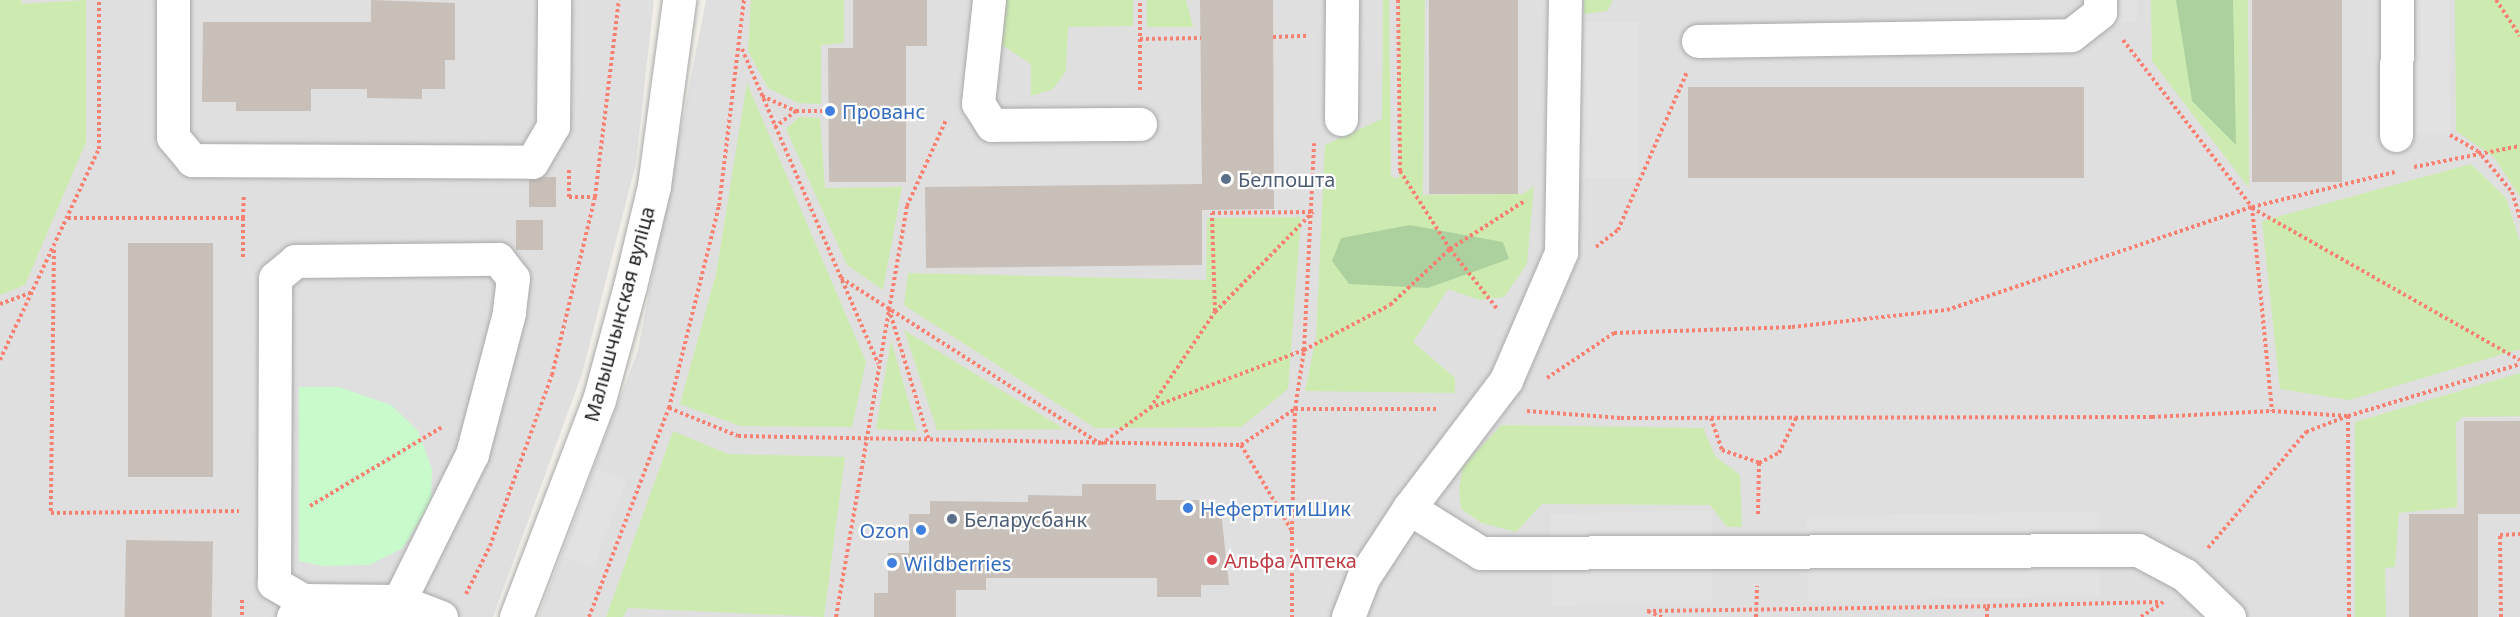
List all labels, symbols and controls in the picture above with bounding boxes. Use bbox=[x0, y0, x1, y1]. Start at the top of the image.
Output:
place label: Прованс bbox=[842, 99, 925, 123]
marker: Прованс bbox=[823, 104, 837, 118]
place label: Белпошта bbox=[1238, 167, 1335, 191]
marker: Белпошта bbox=[1219, 172, 1233, 186]
street label: Малышчынская вуліца bbox=[579, 204, 659, 424]
place label: НефертитиШик bbox=[1200, 496, 1351, 520]
marker: НефертитиШик bbox=[1181, 501, 1195, 515]
place label: Беларусбанк bbox=[964, 507, 1087, 531]
marker: Беларусбанк bbox=[945, 512, 959, 526]
place label: Ozon bbox=[860, 518, 909, 542]
marker: Ozon bbox=[914, 523, 928, 537]
place label: Альфа Аптека bbox=[1224, 548, 1357, 572]
place label: Wildberries bbox=[904, 551, 1011, 575]
marker: Альфа Аптека bbox=[1205, 553, 1219, 567]
marker: Wildberries bbox=[885, 556, 899, 570]

